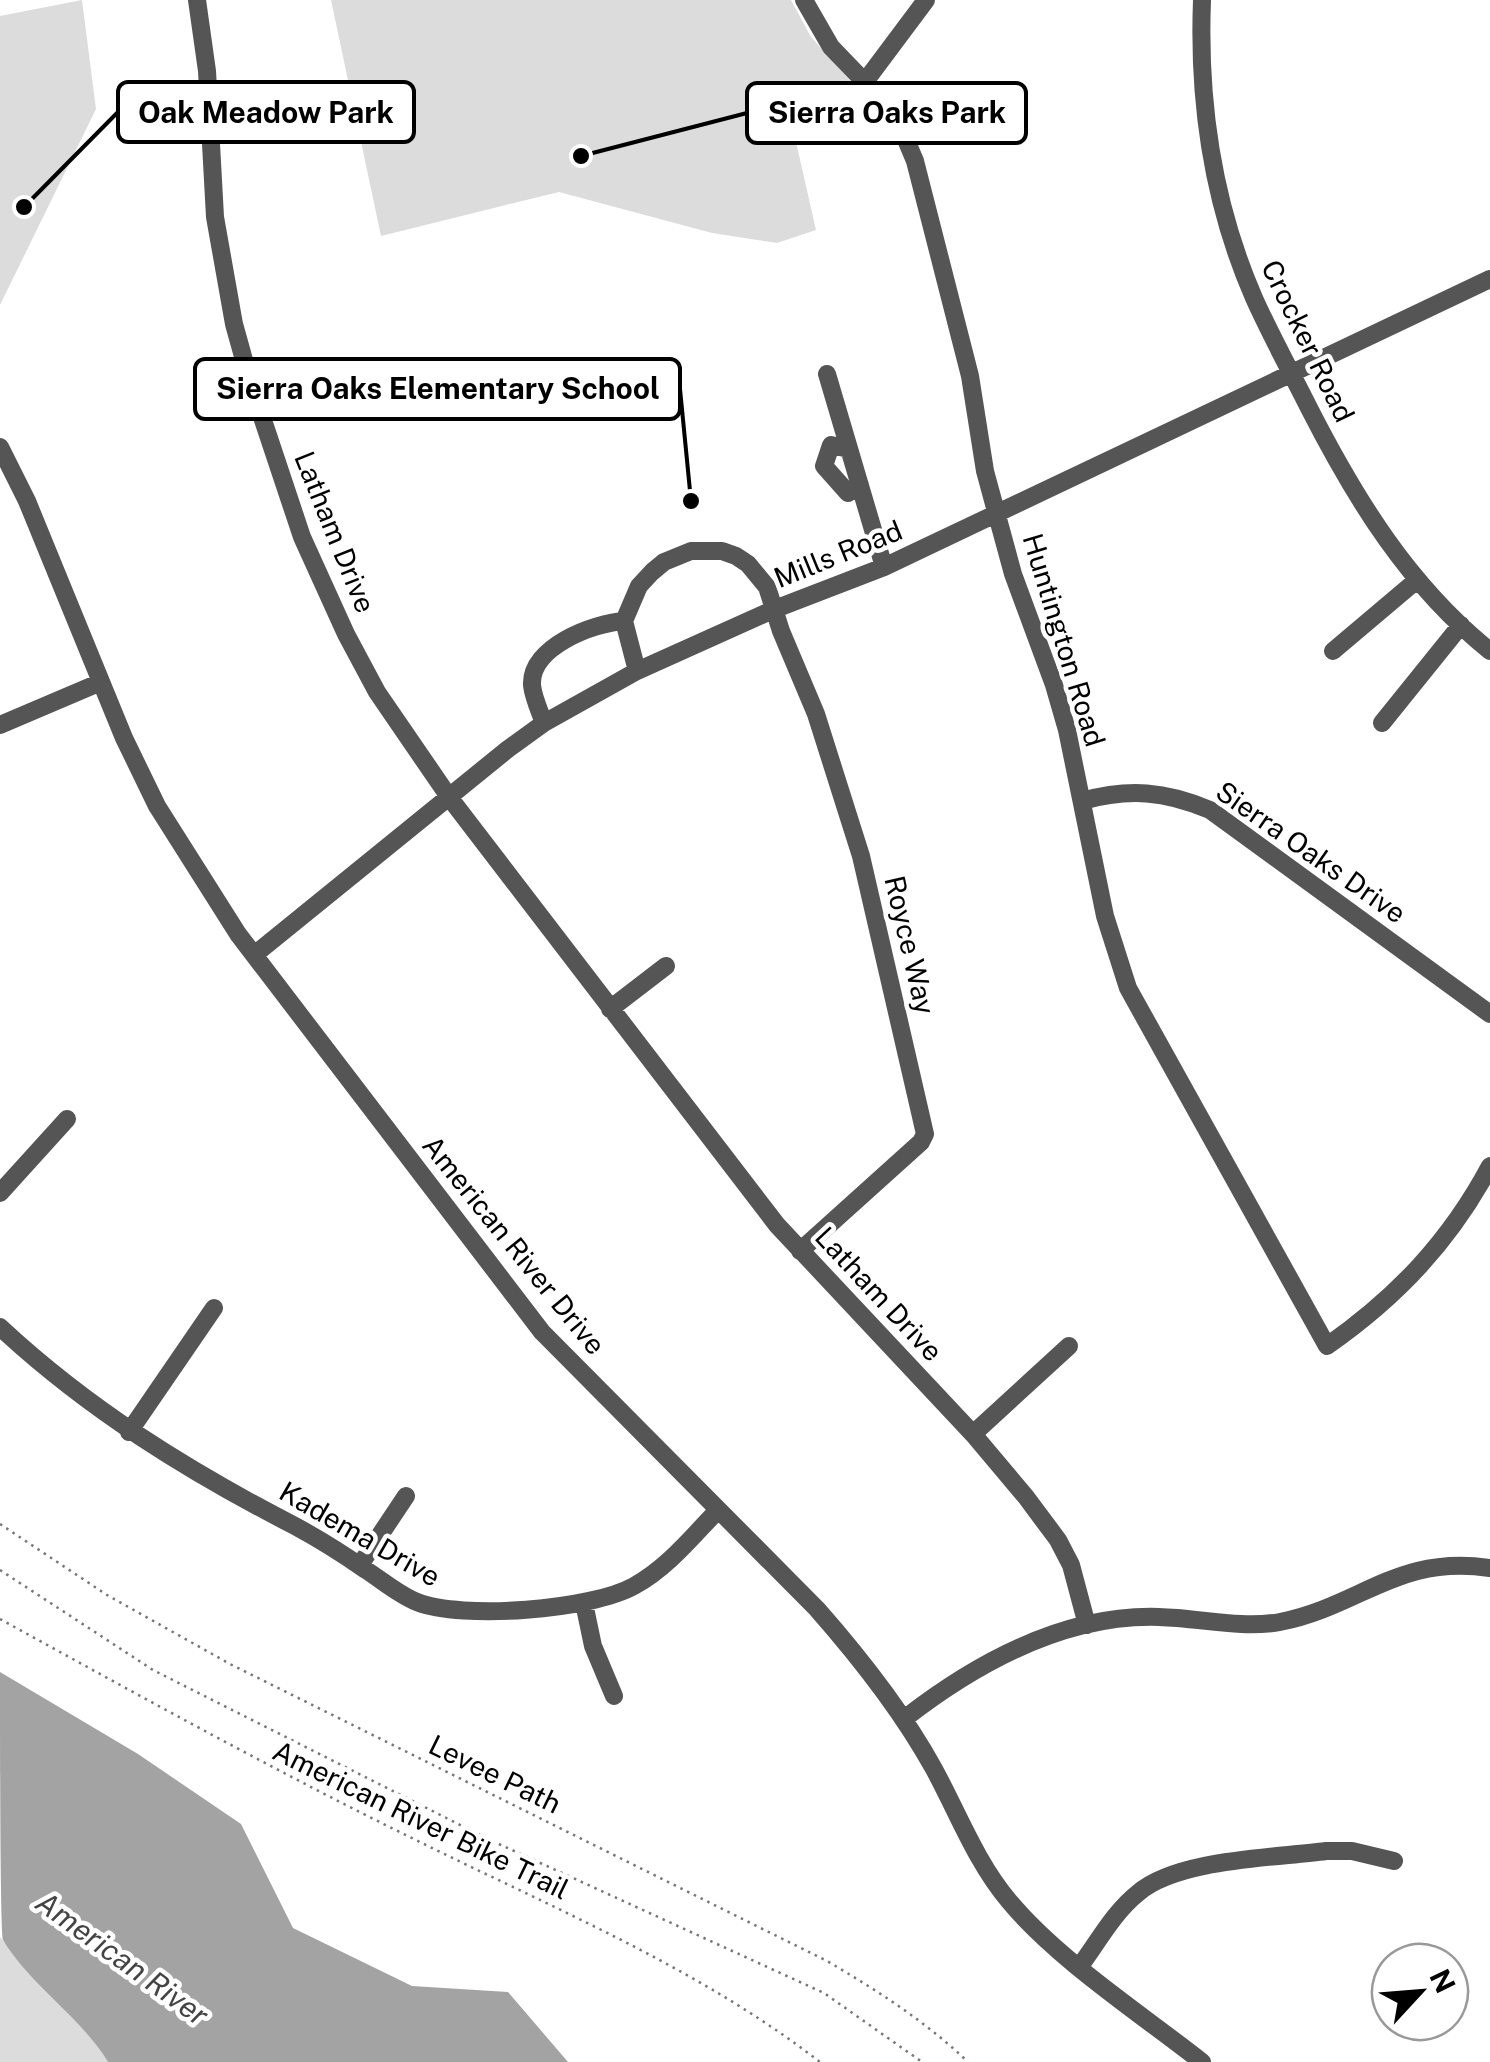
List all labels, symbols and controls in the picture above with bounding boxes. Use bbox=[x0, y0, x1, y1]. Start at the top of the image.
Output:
callout: Oak Meadow Park bbox=[118, 82, 414, 142]
callout: Sierra Oaks Park bbox=[747, 83, 1026, 143]
text: Oak Meadow Park bbox=[138, 94, 394, 130]
text: Sierra Oaks Park bbox=[768, 94, 1006, 130]
street label: Crocker Road bbox=[1255, 255, 1362, 427]
callout: Sierra Oaks Elementary School bbox=[195, 359, 680, 419]
text: Sierra Oaks Elementary School bbox=[216, 370, 660, 406]
street label: Latham Drive bbox=[288, 446, 383, 617]
street label: Mills Road bbox=[769, 513, 907, 594]
street label: Huntington Road bbox=[1016, 529, 1113, 750]
street label: Sierra Oaks Drive bbox=[1210, 774, 1413, 929]
street label: Royce Way bbox=[879, 872, 942, 1017]
street label: American River Drive bbox=[416, 1129, 613, 1361]
street label: Latham Drive bbox=[809, 1220, 950, 1367]
street label: Kadema Drive bbox=[274, 1474, 447, 1593]
street label: Levee Path bbox=[424, 1727, 567, 1820]
street label: American River Bike Trail bbox=[268, 1733, 575, 1906]
water label: American River bbox=[29, 1884, 216, 2033]
north arrow bbox=[1370, 1942, 1470, 2042]
text: N bbox=[1423, 1964, 1463, 1998]

